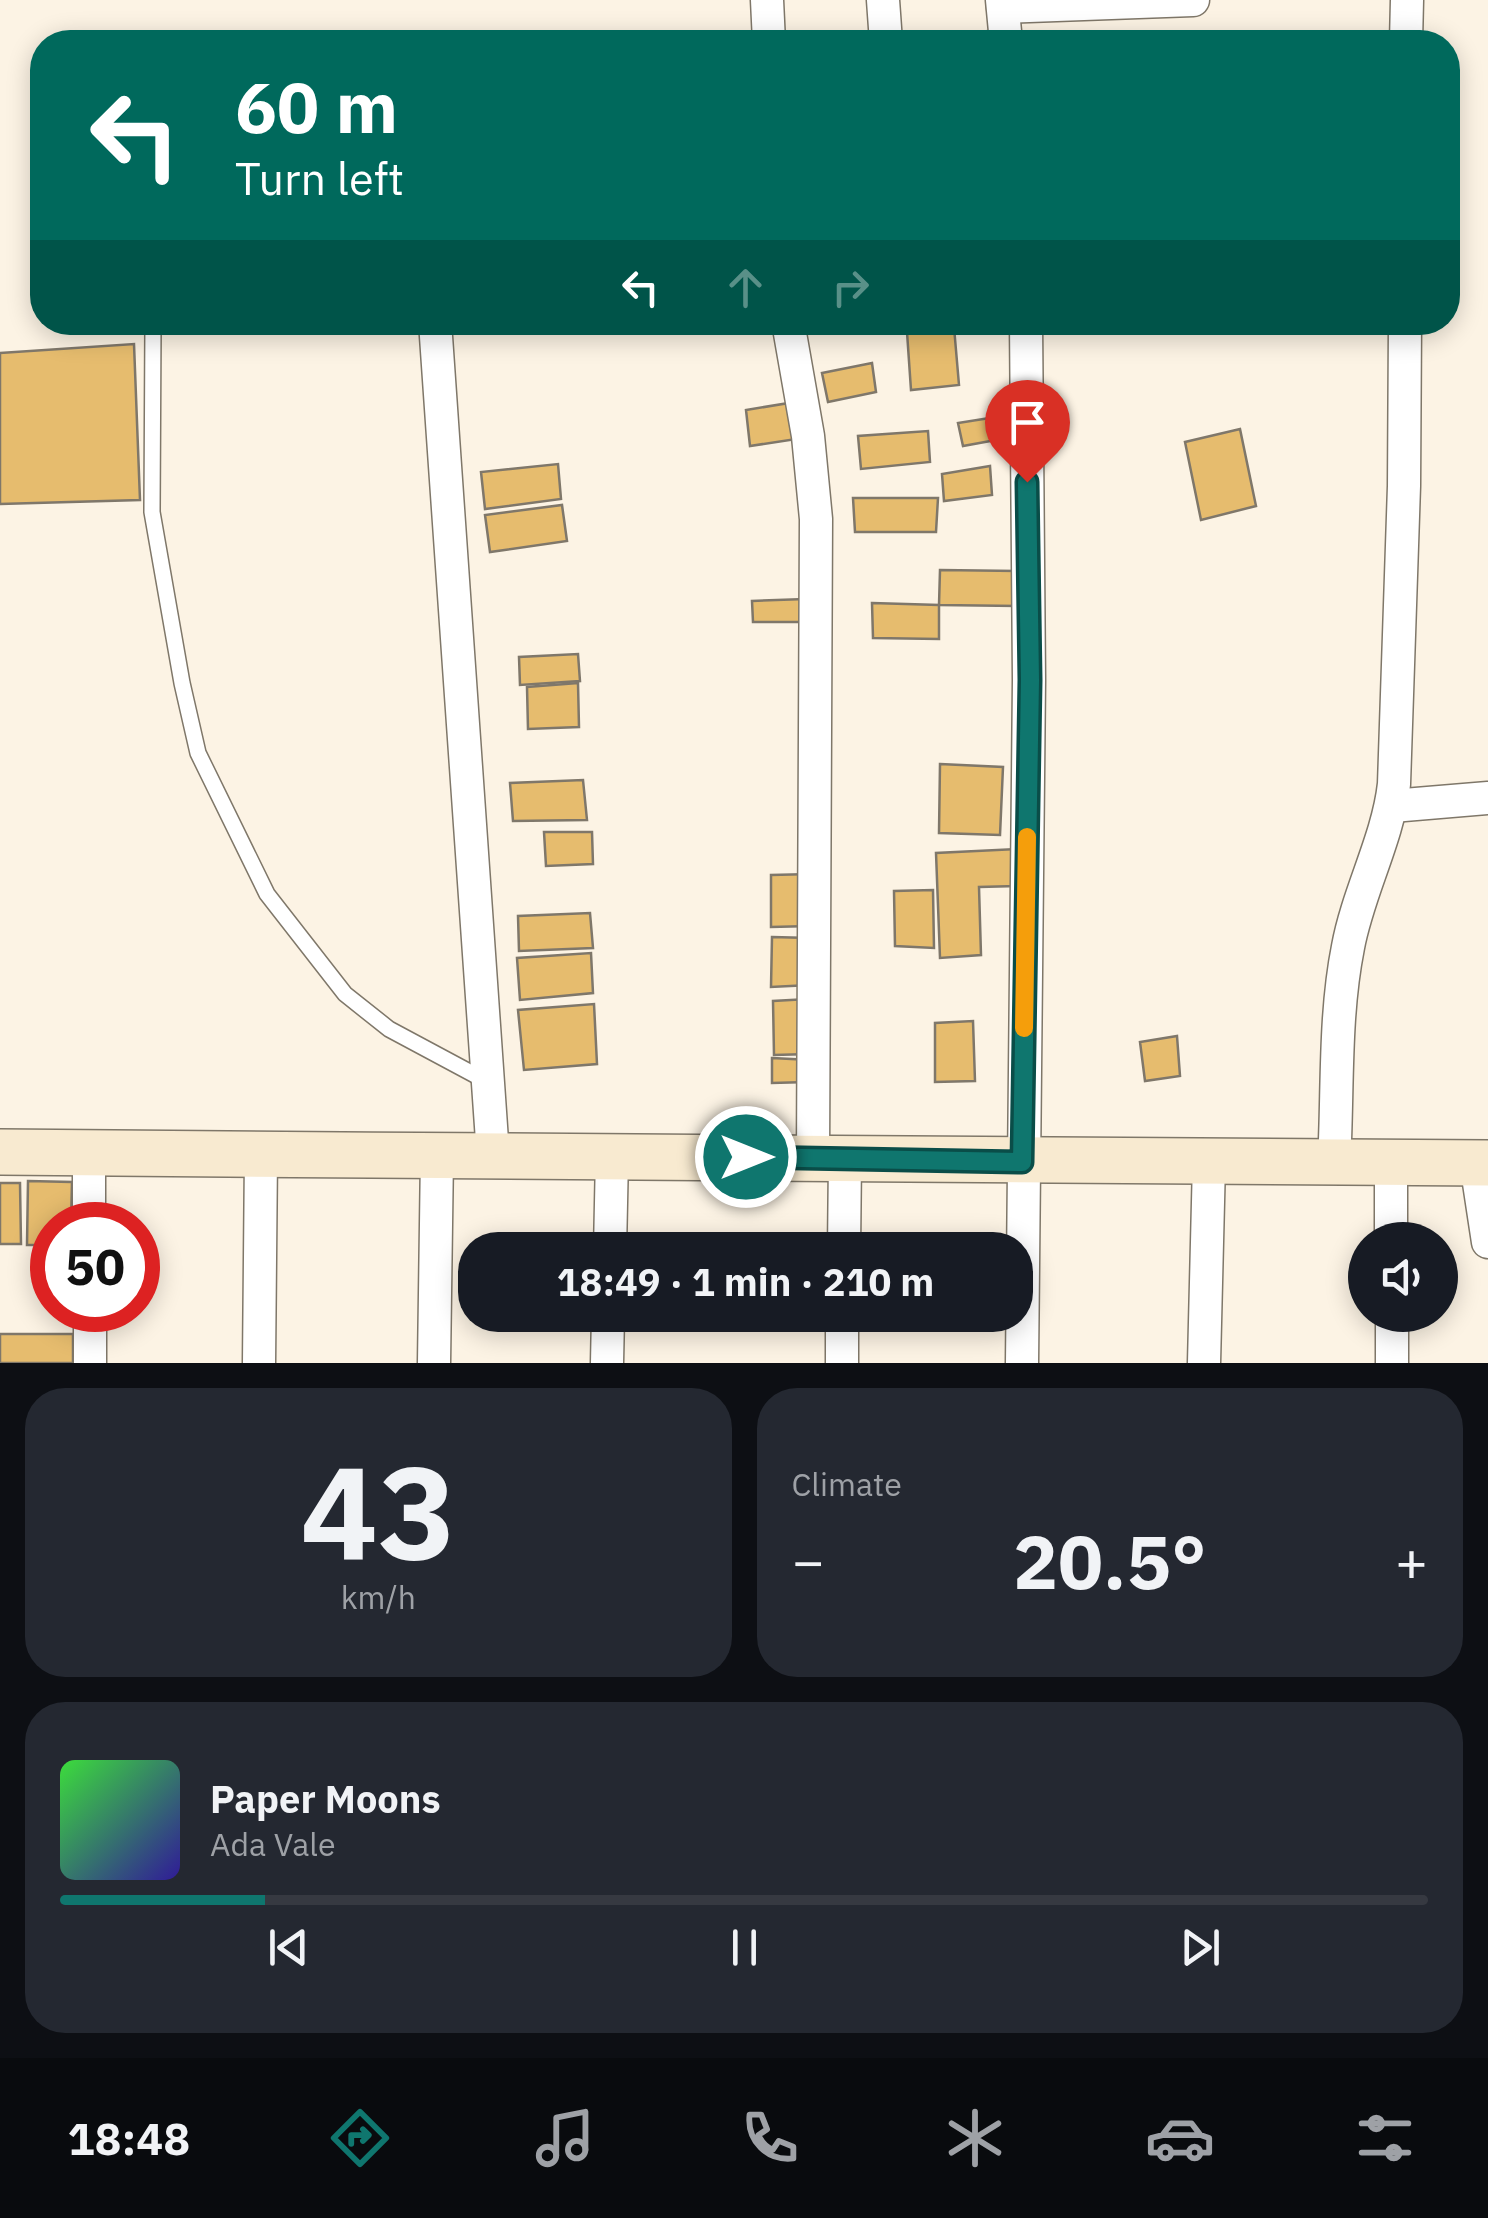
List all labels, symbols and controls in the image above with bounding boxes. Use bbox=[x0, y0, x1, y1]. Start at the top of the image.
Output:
text: 60 m bbox=[235, 61, 398, 152]
icon: left bbox=[70, 70, 200, 200]
text: Turn left bbox=[235, 149, 404, 207]
icon: left bbox=[613, 260, 668, 315]
icon: ahead bbox=[718, 260, 773, 315]
icon: right bbox=[823, 260, 878, 315]
pin bbox=[985, 380, 1070, 483]
icon: arrive bbox=[1000, 395, 1055, 450]
position arrow bbox=[694, 1105, 798, 1209]
speed limit sign: 50 bbox=[30, 1202, 160, 1332]
map controls bbox=[1348, 1222, 1458, 1332]
button: sound bbox=[1348, 1222, 1458, 1332]
text: 18:49 · 1 min · 210 m bbox=[557, 1257, 934, 1306]
text: 43 bbox=[300, 1426, 456, 1595]
text: Climate bbox=[792, 1463, 902, 1505]
text: 20.5° bbox=[1013, 1512, 1207, 1610]
text: − bbox=[792, 1525, 825, 1596]
text: + bbox=[1395, 1525, 1428, 1596]
text: km/h bbox=[341, 1576, 416, 1618]
text: Paper Moons bbox=[210, 1774, 441, 1823]
text: Ada Vale bbox=[210, 1823, 336, 1865]
icon: previous bbox=[261, 1920, 316, 1975]
icon: pause bbox=[717, 1920, 772, 1975]
icon: next bbox=[1173, 1920, 1228, 1975]
icon: directions bbox=[325, 2103, 395, 2173]
icon: music bbox=[530, 2103, 600, 2173]
icon: phone bbox=[735, 2103, 805, 2173]
icon: climate bbox=[940, 2103, 1010, 2173]
icon: car bbox=[1145, 2103, 1215, 2173]
icon: filters bbox=[1350, 2103, 1420, 2173]
text: 18:48 bbox=[68, 2109, 190, 2167]

